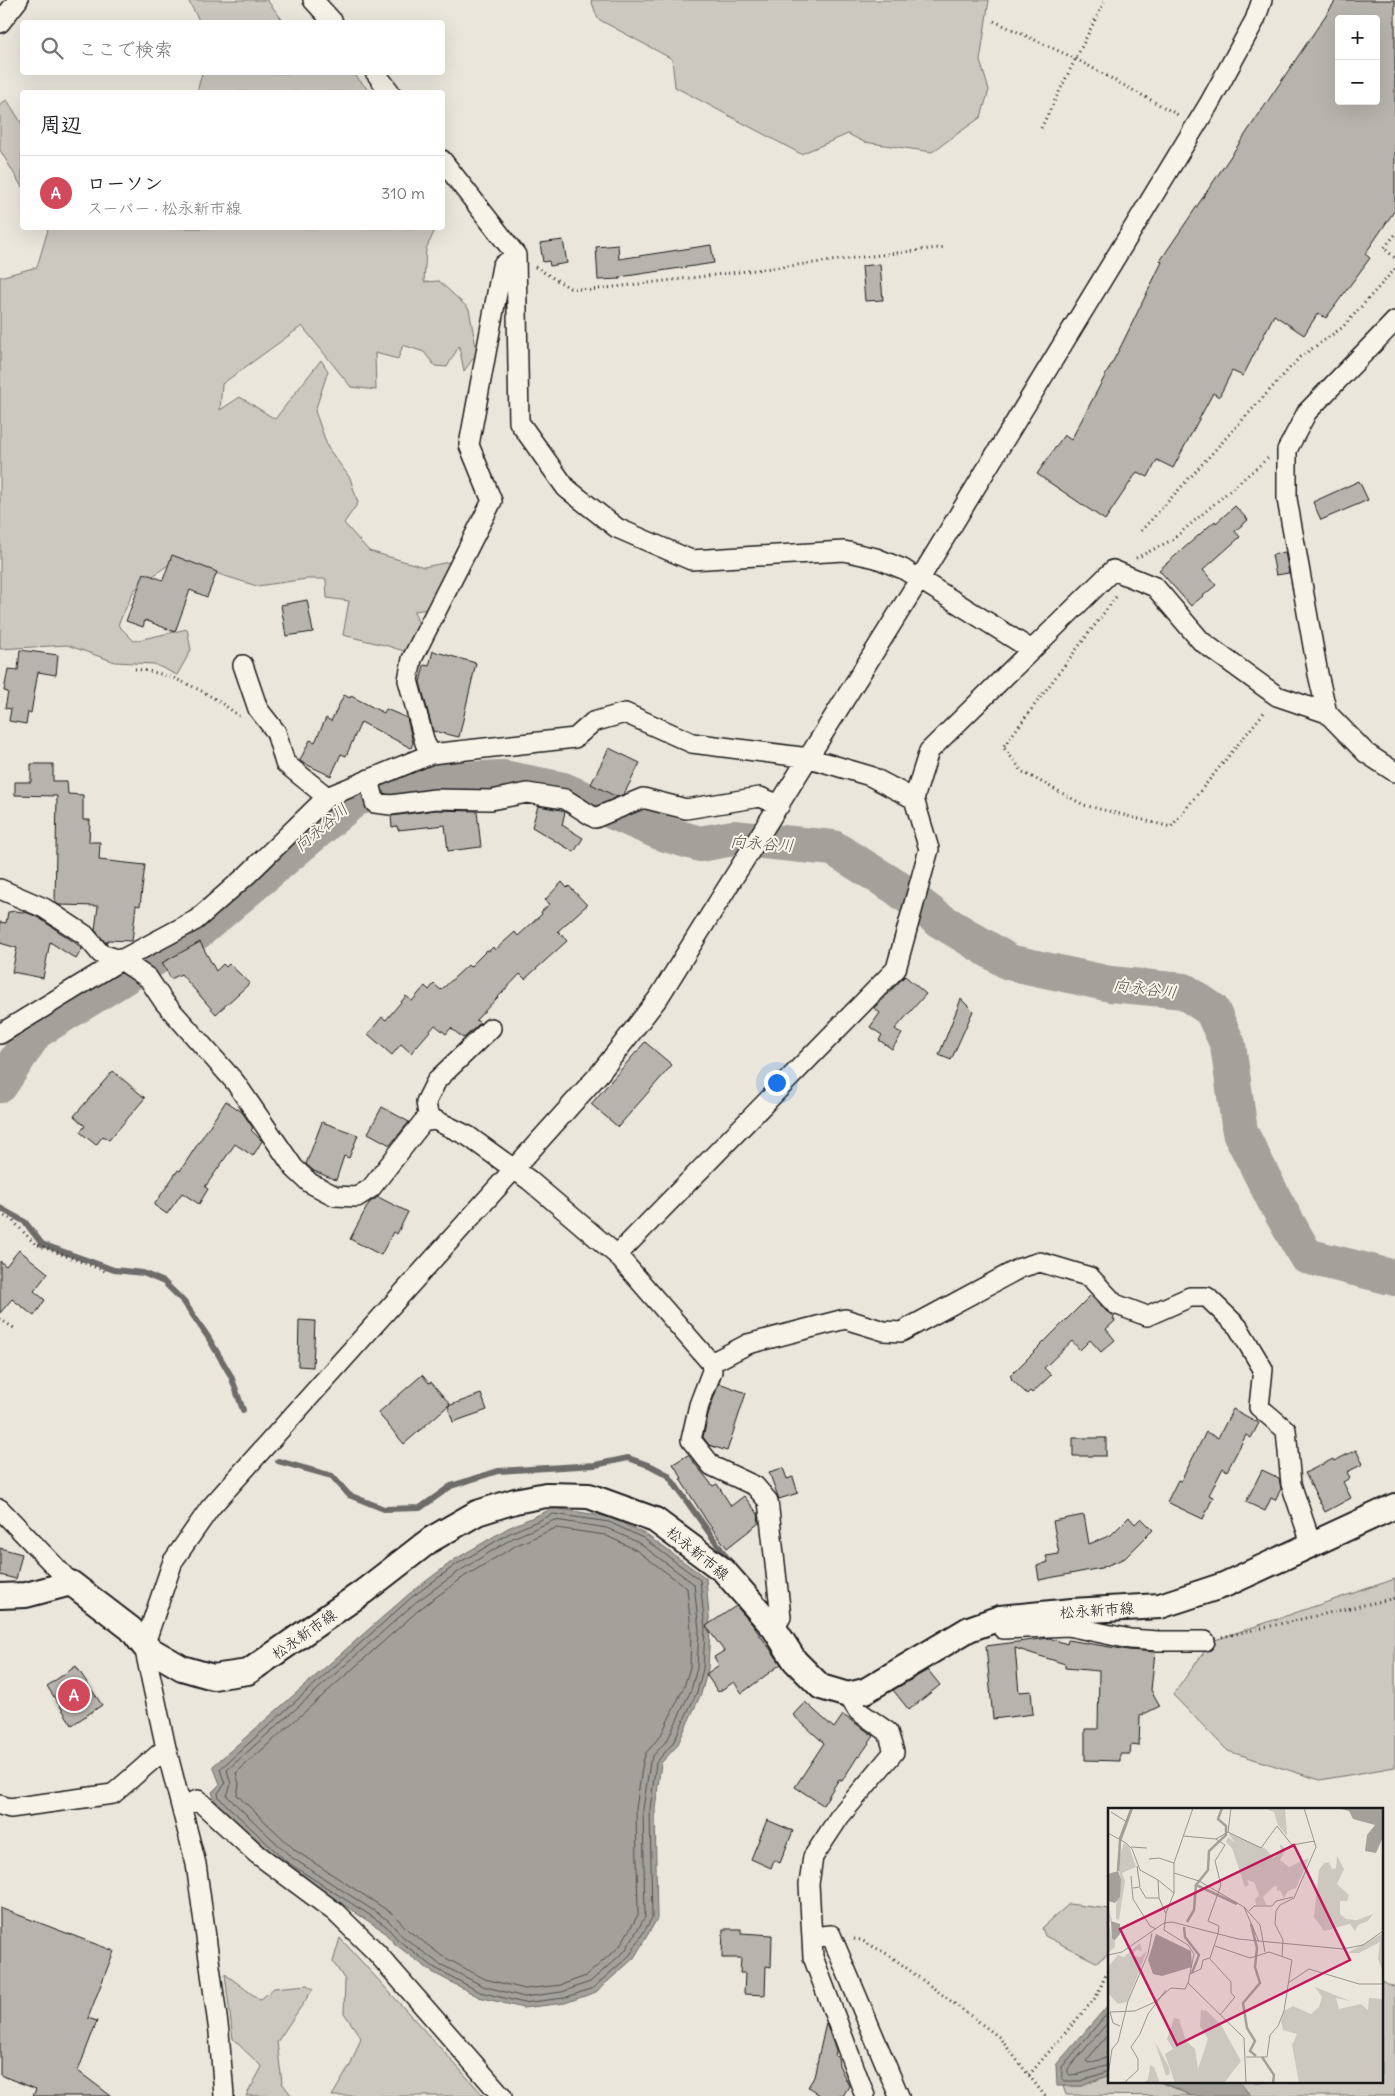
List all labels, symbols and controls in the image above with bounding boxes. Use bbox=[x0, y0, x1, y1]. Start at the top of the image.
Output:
map controls bbox=[1335, 15, 1380, 105]
button: + bbox=[1335, 15, 1380, 60]
search box bbox=[20, 20, 445, 75]
icon: search bbox=[38, 34, 66, 62]
text: ここで検索 bbox=[78, 37, 173, 61]
button: − bbox=[1335, 60, 1380, 105]
text: 周辺 bbox=[40, 111, 82, 138]
text: ローソン bbox=[87, 171, 163, 195]
text: A bbox=[51, 183, 61, 203]
text: 310 m bbox=[381, 183, 425, 203]
text: スーパー · 松永新市線 bbox=[87, 198, 242, 218]
water label: 向永谷川 bbox=[290, 799, 352, 855]
water label: 向永谷川 bbox=[729, 831, 795, 855]
water label: 向永谷川 bbox=[1112, 974, 1178, 1002]
your location bbox=[764, 1070, 790, 1096]
street label: 松永新市線 bbox=[663, 1522, 733, 1584]
street label: 松永新市線 bbox=[1059, 1598, 1135, 1622]
street label: 松永新市線 bbox=[268, 1605, 340, 1663]
pin: A bbox=[58, 1676, 90, 1714]
inset map bbox=[1108, 1808, 1382, 2084]

